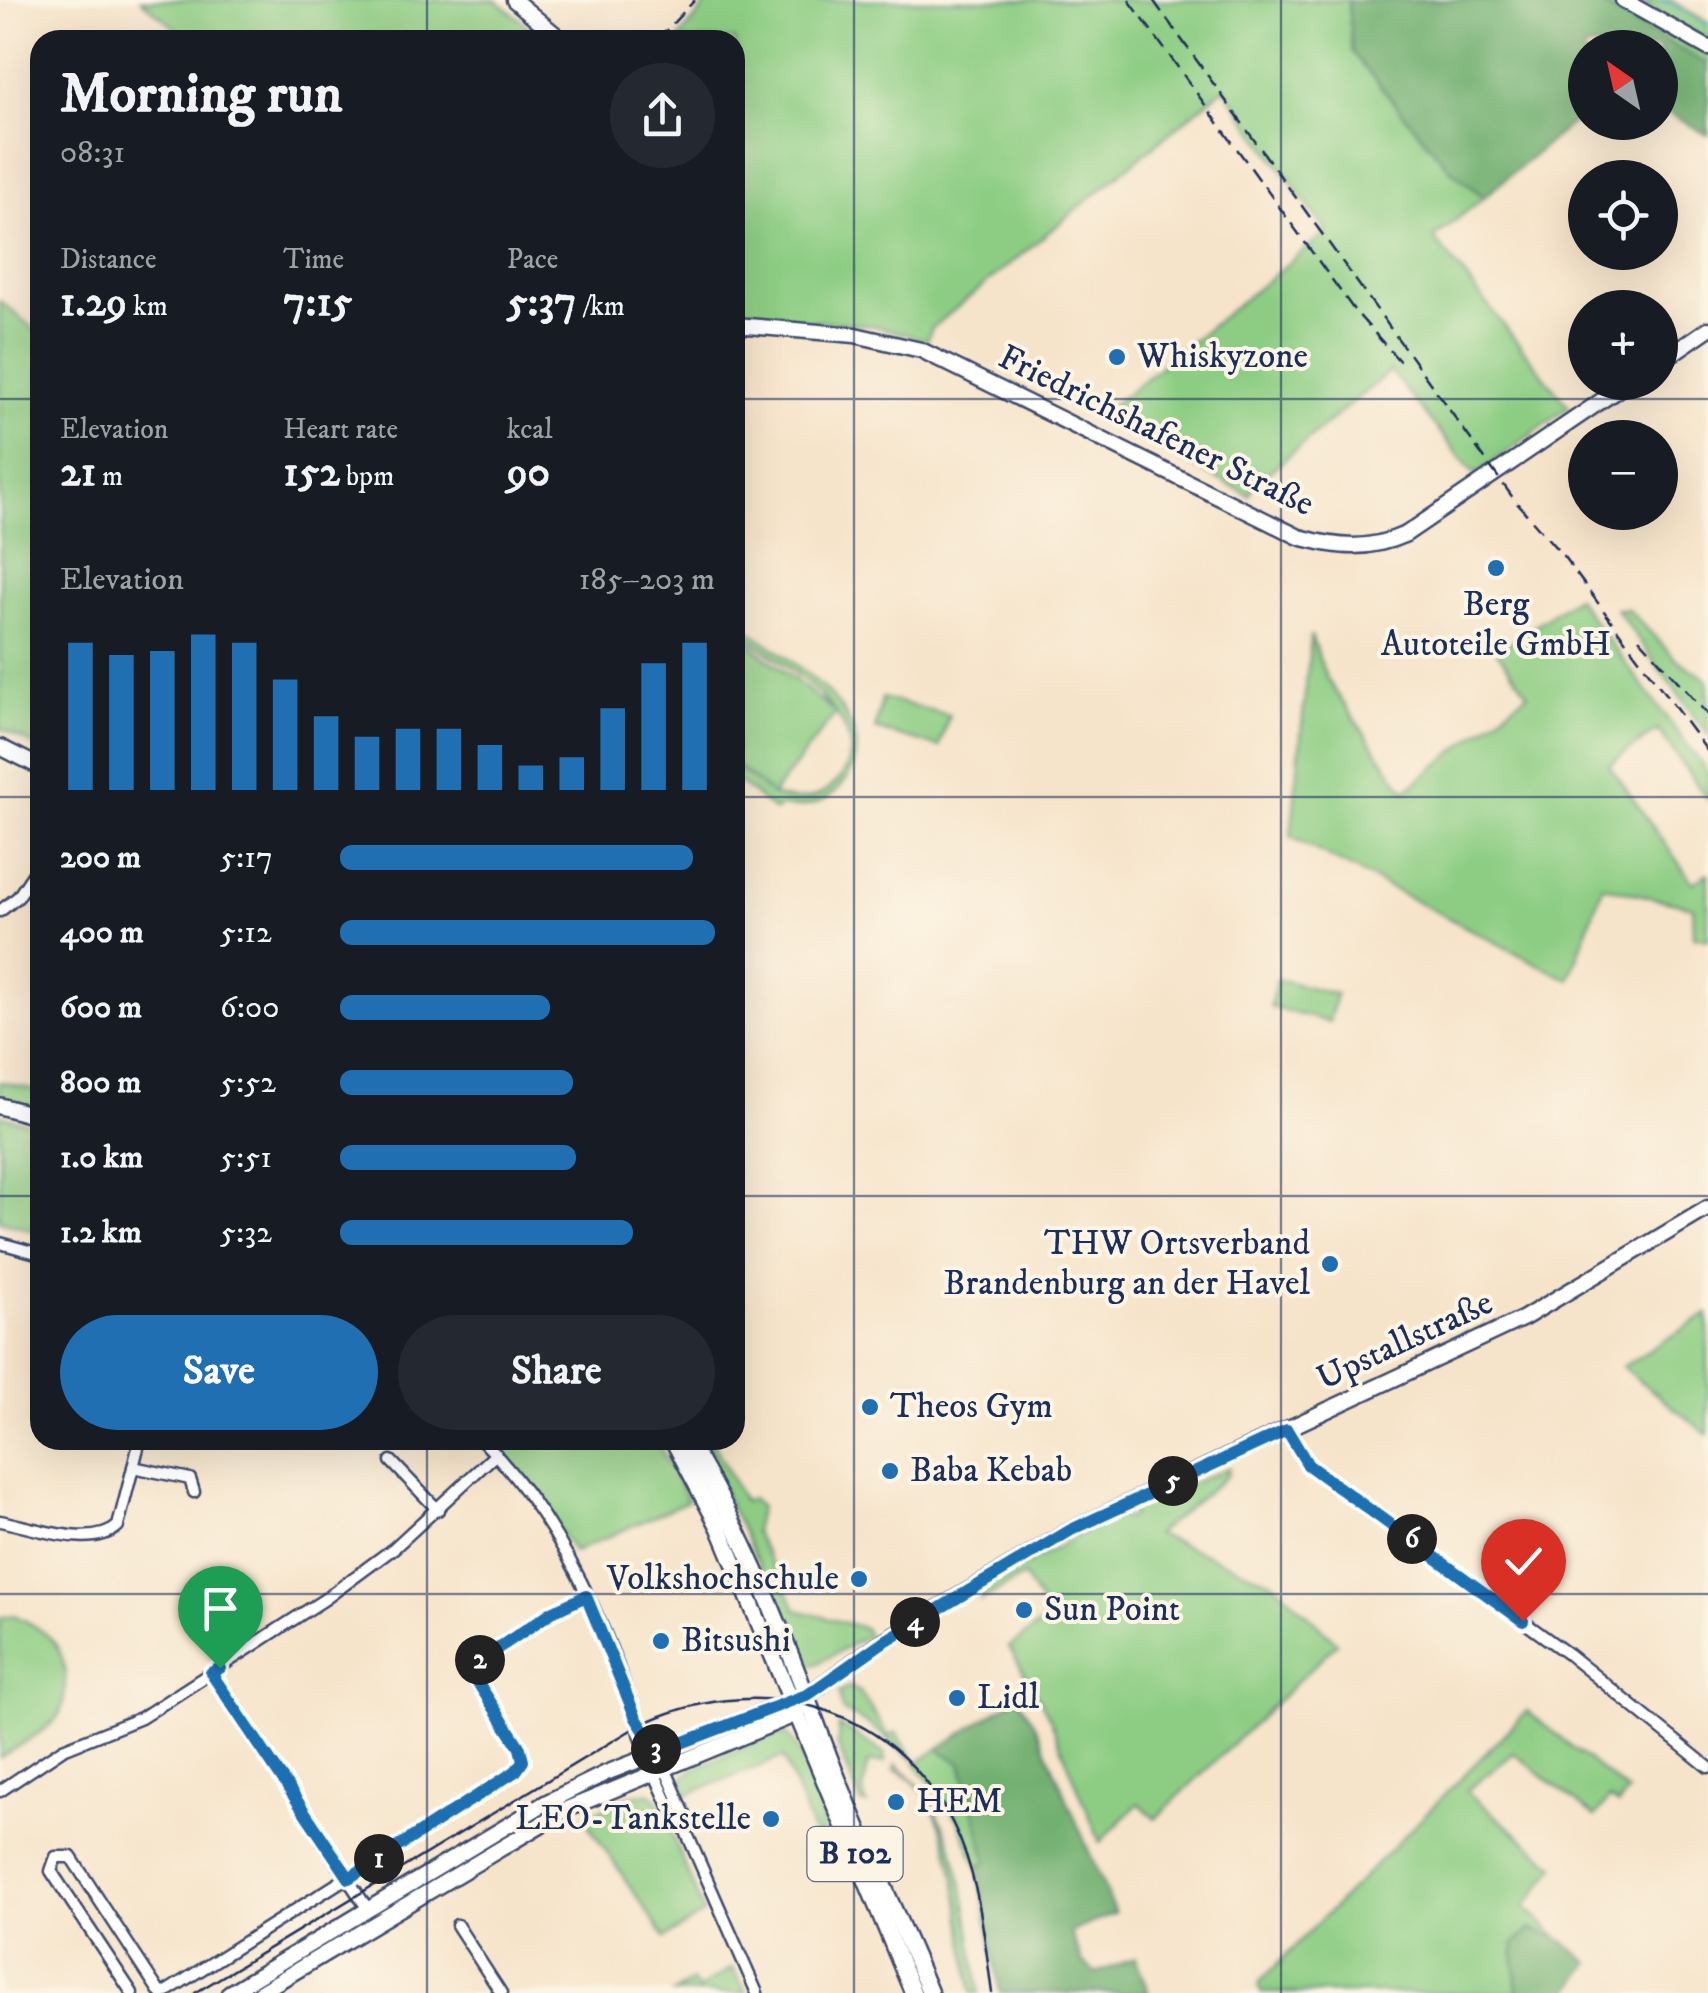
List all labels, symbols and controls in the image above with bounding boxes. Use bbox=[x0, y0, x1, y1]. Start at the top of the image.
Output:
north arrow bbox=[1568, 30, 1678, 140]
map controls bbox=[1568, 30, 1678, 530]
text: Morning run bbox=[60, 61, 342, 130]
button: share bbox=[610, 63, 715, 168]
text: 08:31 bbox=[60, 133, 125, 173]
button: locate bbox=[1568, 160, 1678, 270]
text: Distance bbox=[60, 242, 156, 277]
text: Time bbox=[283, 242, 344, 277]
text: Pace bbox=[507, 242, 558, 277]
text: 1.29 bbox=[60, 277, 127, 329]
text: 7:15 bbox=[283, 277, 352, 329]
text: 5:37 bbox=[507, 277, 576, 329]
text: km bbox=[127, 289, 168, 324]
text: /km bbox=[576, 289, 625, 324]
button: + bbox=[1568, 290, 1678, 400]
street label: Friedrichshafener Straße bbox=[991, 335, 1321, 527]
place label: Whiskyzone bbox=[1136, 335, 1308, 379]
marker: Whiskyzone bbox=[1106, 346, 1128, 368]
text: Elevation bbox=[60, 412, 168, 447]
text: Heart rate bbox=[283, 412, 398, 447]
text: kcal bbox=[507, 412, 553, 447]
button: − bbox=[1568, 420, 1678, 530]
text: 21 bbox=[60, 447, 96, 499]
text: 152 bbox=[283, 447, 340, 499]
text: 90 bbox=[507, 447, 550, 499]
text: m bbox=[96, 459, 123, 494]
text: bpm bbox=[340, 459, 394, 494]
marker: Berg Autoteile GmbH bbox=[1485, 557, 1507, 579]
text: Elevation bbox=[60, 560, 184, 600]
text: 185–203 m bbox=[579, 560, 715, 600]
place label: Berg Autoteile GmbH bbox=[1381, 583, 1611, 667]
text: 200 m bbox=[60, 838, 141, 878]
text: 5:17 bbox=[220, 838, 273, 878]
text: 400 m bbox=[60, 913, 144, 953]
text: 5:12 bbox=[220, 913, 272, 953]
text: 600 m bbox=[60, 988, 142, 1028]
text: 6:00 bbox=[220, 988, 279, 1028]
text: 800 m bbox=[60, 1063, 141, 1103]
text: 5:52 bbox=[220, 1063, 276, 1103]
text: 1.0 km bbox=[60, 1138, 143, 1178]
text: 5:51 bbox=[220, 1138, 272, 1178]
text: 1.2 km bbox=[60, 1213, 142, 1253]
text: 5:32 bbox=[220, 1213, 272, 1253]
place label: THW Ortsverband Brandenburg an der Havel bbox=[943, 1222, 1311, 1306]
marker: THW Ortsverband Brandenburg an der Havel bbox=[1319, 1253, 1341, 1275]
street label: Upstallstraße bbox=[1310, 1281, 1500, 1401]
button: Save bbox=[60, 1315, 378, 1430]
button: Share bbox=[398, 1315, 715, 1430]
place label: Theos Gym bbox=[890, 1385, 1053, 1429]
marker: Theos Gym bbox=[859, 1396, 881, 1418]
place label: Baba Kebab bbox=[910, 1449, 1072, 1493]
pin: 5 bbox=[1148, 1456, 1198, 1506]
marker: Baba Kebab bbox=[879, 1460, 901, 1482]
text: 5 bbox=[1166, 1463, 1180, 1498]
pin: 6 bbox=[1387, 1514, 1437, 1564]
pin bbox=[1481, 1519, 1566, 1622]
text: 6 bbox=[1405, 1521, 1419, 1556]
icon: check bbox=[1496, 1534, 1551, 1589]
place label: Volkshochschule bbox=[606, 1557, 839, 1601]
pin bbox=[178, 1566, 263, 1669]
marker: Volkshochschule bbox=[848, 1568, 870, 1590]
icon: arrive bbox=[193, 1581, 248, 1636]
place label: Sun Point bbox=[1044, 1588, 1180, 1632]
pin: 4 bbox=[890, 1597, 940, 1647]
marker: Sun Point bbox=[1013, 1599, 1035, 1621]
text: 4 bbox=[907, 1604, 923, 1639]
place label: Bitsushi bbox=[681, 1619, 791, 1663]
marker: Bitsushi bbox=[650, 1630, 672, 1652]
pin: 2 bbox=[455, 1635, 505, 1685]
text: 2 bbox=[473, 1642, 487, 1677]
place label: Lidl bbox=[977, 1676, 1040, 1720]
marker: Lidl bbox=[946, 1687, 968, 1709]
pin: 3 bbox=[631, 1724, 681, 1774]
text: 3 bbox=[651, 1731, 661, 1766]
place label: HEM bbox=[916, 1780, 1002, 1824]
marker: HEM bbox=[885, 1791, 907, 1813]
place label: LEO-Tankstelle bbox=[515, 1797, 751, 1841]
marker: LEO-Tankstelle bbox=[760, 1808, 782, 1830]
road number: B 102 bbox=[808, 1827, 902, 1881]
pin: 1 bbox=[354, 1834, 404, 1884]
text: 1 bbox=[374, 1841, 384, 1876]

